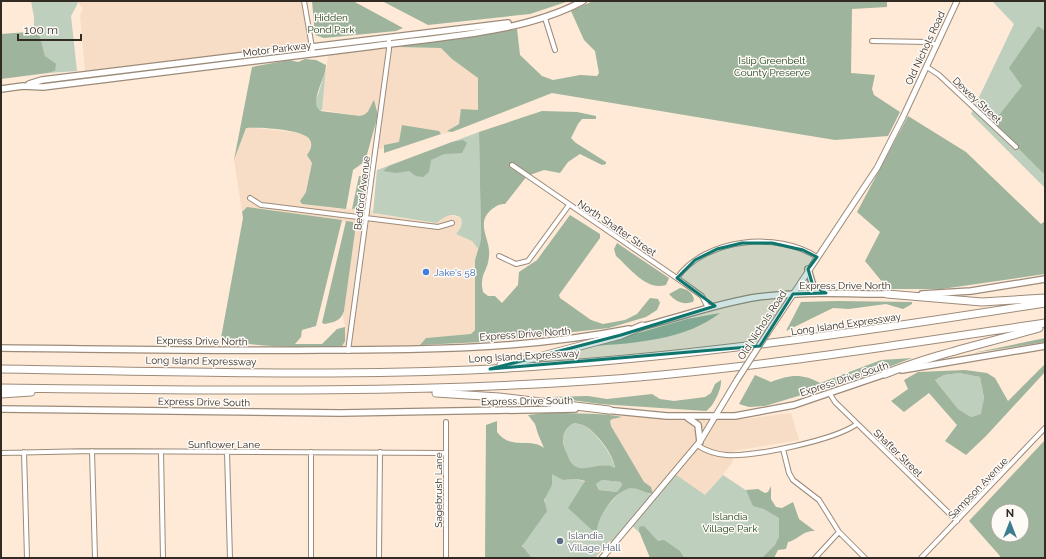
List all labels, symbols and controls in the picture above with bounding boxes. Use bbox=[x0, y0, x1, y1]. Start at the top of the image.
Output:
street label: Old Nichols Road bbox=[903, 9, 947, 87]
park label: Hidden Pond Park bbox=[307, 12, 355, 35]
scale bar bbox=[18, 16, 81, 42]
text: 100 m bbox=[24, 23, 58, 37]
street label: Motor Parkway bbox=[242, 39, 312, 59]
park label: Islip Greenbelt County Preserve bbox=[734, 55, 810, 78]
street label: Dewey Street bbox=[951, 75, 1004, 126]
street label: Bedford Avenue bbox=[352, 155, 372, 231]
street label: North Shafter Street bbox=[576, 198, 659, 259]
marker: Jake's 58 bbox=[421, 267, 431, 277]
place label: Jake's 58 bbox=[434, 267, 476, 278]
street label: Express Drive North bbox=[799, 280, 891, 291]
street label: Old Nichols Road bbox=[736, 288, 788, 362]
street label: Long Island Expressway bbox=[790, 311, 902, 337]
street label: Express Drive North bbox=[479, 325, 571, 343]
street label: Express Drive North bbox=[156, 335, 248, 347]
street label: Long Island Expressway bbox=[468, 348, 580, 364]
street label: Long Island Expressway bbox=[145, 355, 257, 367]
street label: Express Drive South bbox=[798, 359, 890, 398]
street label: Express Drive South bbox=[481, 395, 573, 407]
street label: Express Drive South bbox=[158, 396, 250, 408]
street label: Shafter Street bbox=[871, 427, 925, 479]
street label: Sunflower Lane bbox=[188, 439, 260, 450]
street label: Sagebrush Lane bbox=[433, 452, 444, 528]
street label: Sampson Avenue bbox=[946, 455, 1010, 521]
north arrow bbox=[990, 503, 1030, 543]
text: N bbox=[1006, 507, 1014, 520]
park label: Islandia Village Park bbox=[703, 511, 758, 534]
place label: Islandia Village Hall bbox=[568, 530, 621, 553]
marker: Islandia Village Hall bbox=[555, 536, 565, 546]

